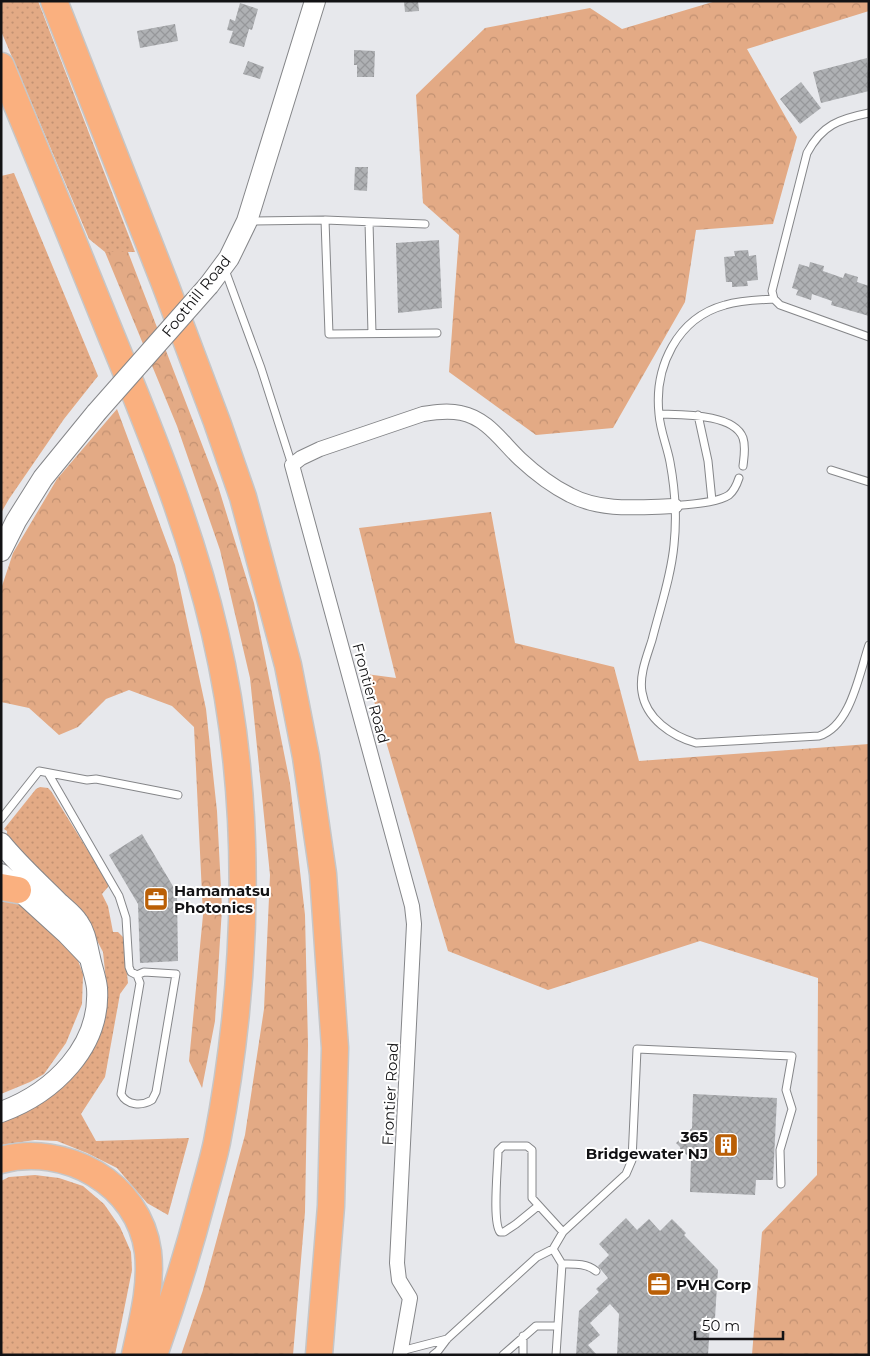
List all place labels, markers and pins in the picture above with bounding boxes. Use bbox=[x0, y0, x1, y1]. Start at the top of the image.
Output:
place label: Hamamatsu Photonics bbox=[174, 881, 270, 917]
office icon: Hamamatsu Photonics bbox=[143, 886, 169, 912]
place label: 365 Bridgewater NJ bbox=[586, 1127, 708, 1163]
building icon: 365 Bridgewater NJ bbox=[713, 1132, 739, 1158]
office icon: PVH Corp bbox=[646, 1271, 672, 1297]
place label: PVH Corp bbox=[676, 1275, 751, 1294]

